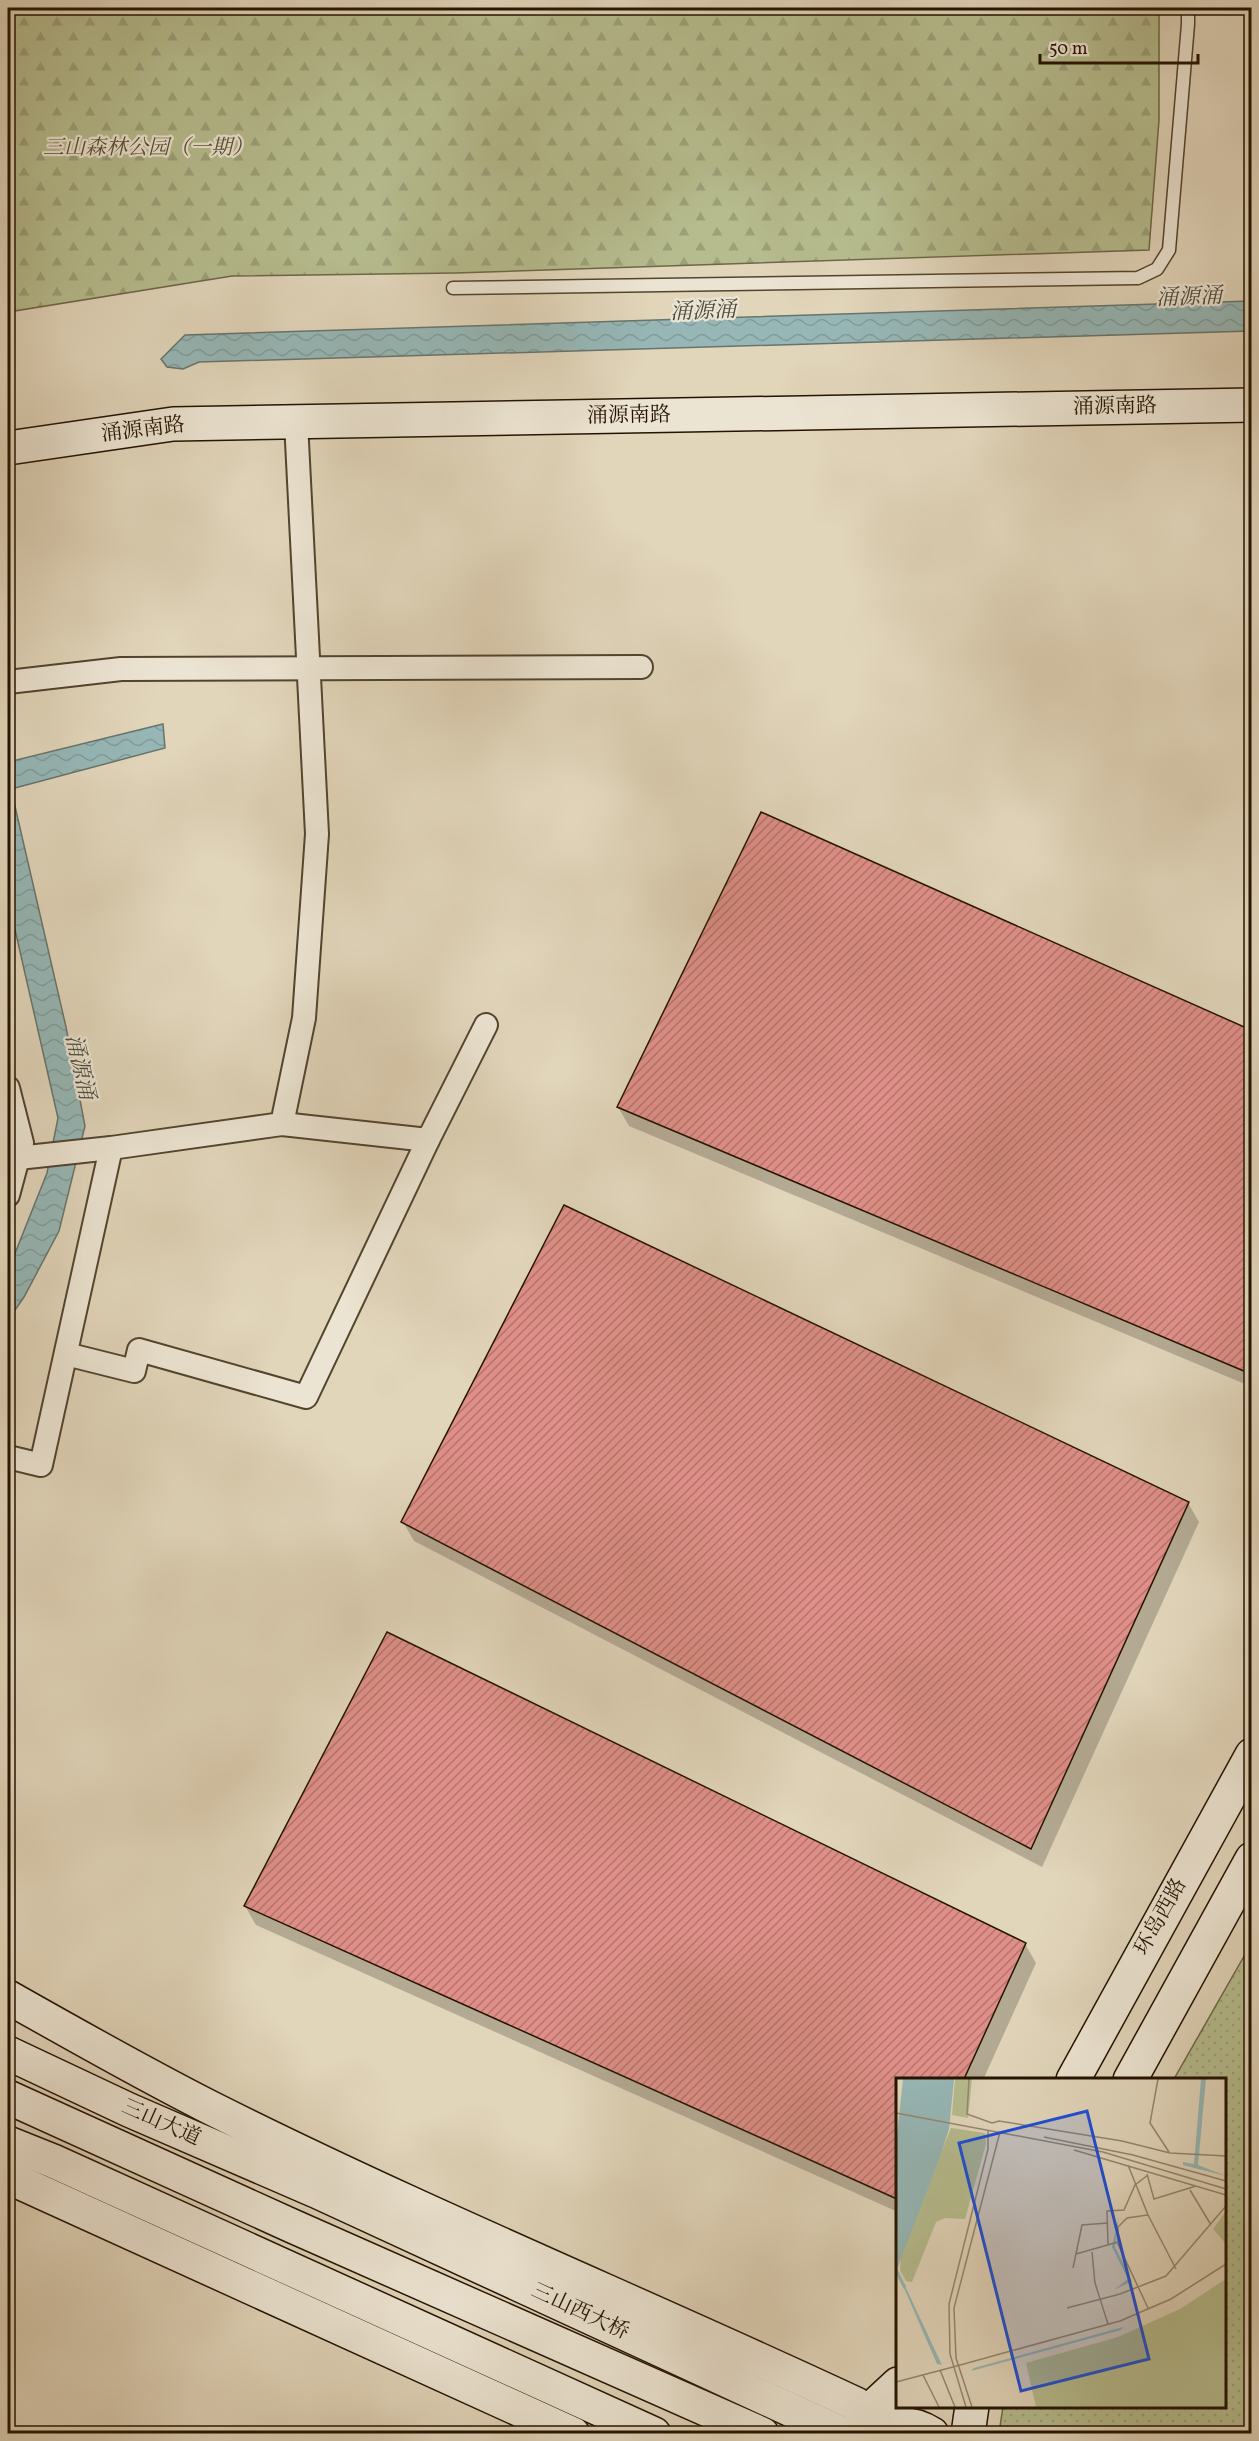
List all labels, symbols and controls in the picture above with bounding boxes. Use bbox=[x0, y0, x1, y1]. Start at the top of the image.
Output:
scale bar bbox=[1040, 27, 1198, 65]
text: 50 m bbox=[1049, 37, 1088, 62]
park label: 三山森林公园（一期） bbox=[43, 134, 253, 163]
water label: 涌源涌 bbox=[1155, 281, 1226, 315]
water label: 涌源涌 bbox=[669, 295, 740, 329]
street label: 涌源南路 bbox=[1073, 392, 1157, 422]
street label: 涌源南路 bbox=[587, 401, 671, 431]
street label: 涌源南路 bbox=[100, 410, 186, 450]
water label: 涌源涌 bbox=[56, 1031, 102, 1106]
street label: 环岛西路 bbox=[1128, 1873, 1194, 1961]
inset map bbox=[896, 2078, 1226, 2408]
street label: 三山大道 bbox=[117, 2093, 205, 2153]
street label: 三山西大桥 bbox=[526, 2277, 634, 2347]

